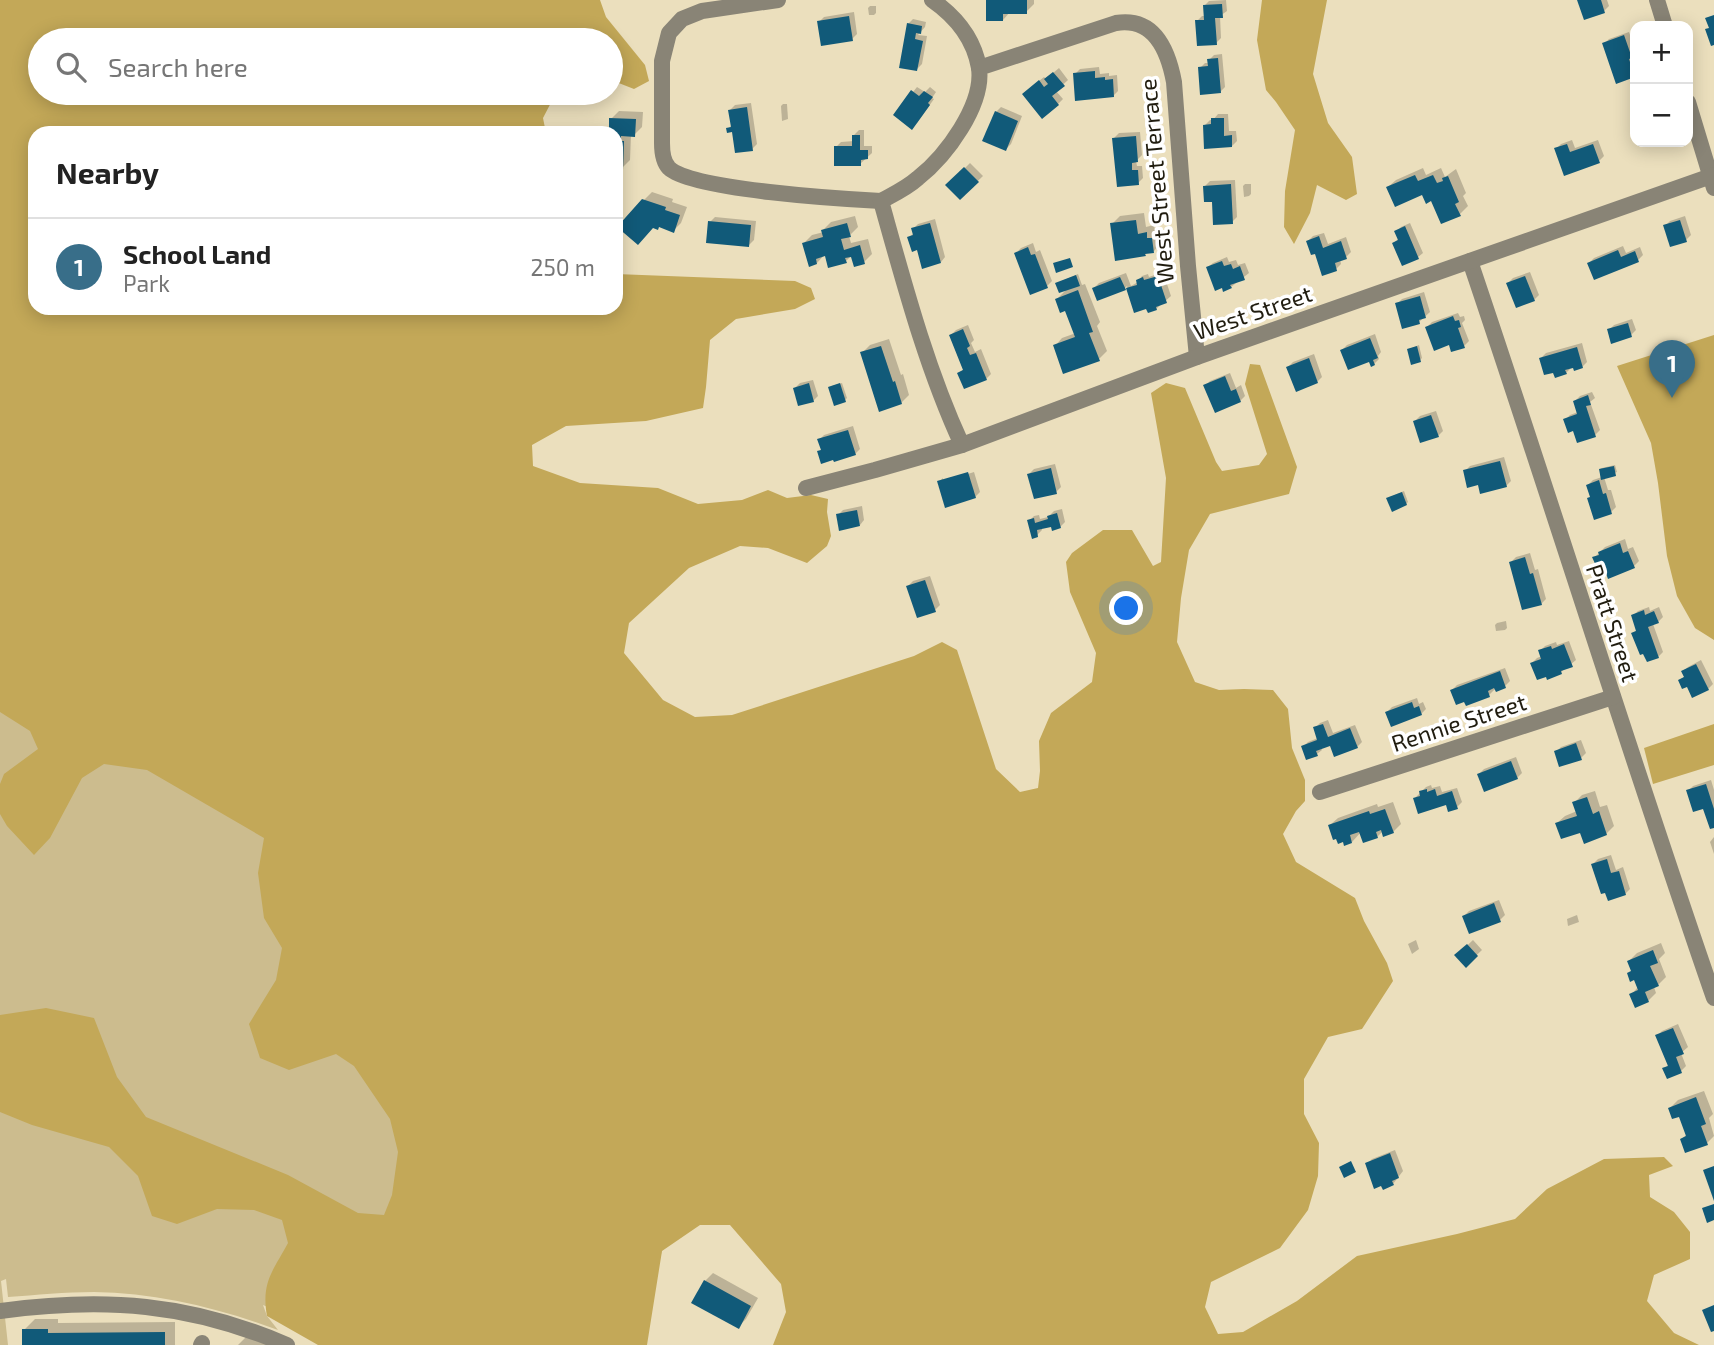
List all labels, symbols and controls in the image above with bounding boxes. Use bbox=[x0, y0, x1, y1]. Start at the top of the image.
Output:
map controls bbox=[1630, 21, 1693, 147]
button: + bbox=[1630, 21, 1693, 84]
search box bbox=[28, 28, 623, 105]
icon: search bbox=[52, 48, 90, 86]
text: Search here bbox=[108, 51, 248, 82]
street label: West Street Terrace bbox=[1133, 78, 1179, 285]
button: − bbox=[1630, 84, 1693, 147]
text: Nearby bbox=[56, 154, 159, 190]
text: School Land bbox=[123, 238, 271, 269]
text: 1 bbox=[74, 253, 84, 281]
text: 250 m bbox=[531, 253, 595, 281]
text: Park bbox=[123, 269, 170, 297]
street label: West Street bbox=[1190, 279, 1316, 345]
pin: 1 bbox=[1649, 340, 1695, 398]
street label: Pratt Street bbox=[1581, 560, 1645, 685]
your location bbox=[1109, 591, 1143, 625]
street label: Rennie Street bbox=[1388, 687, 1530, 757]

